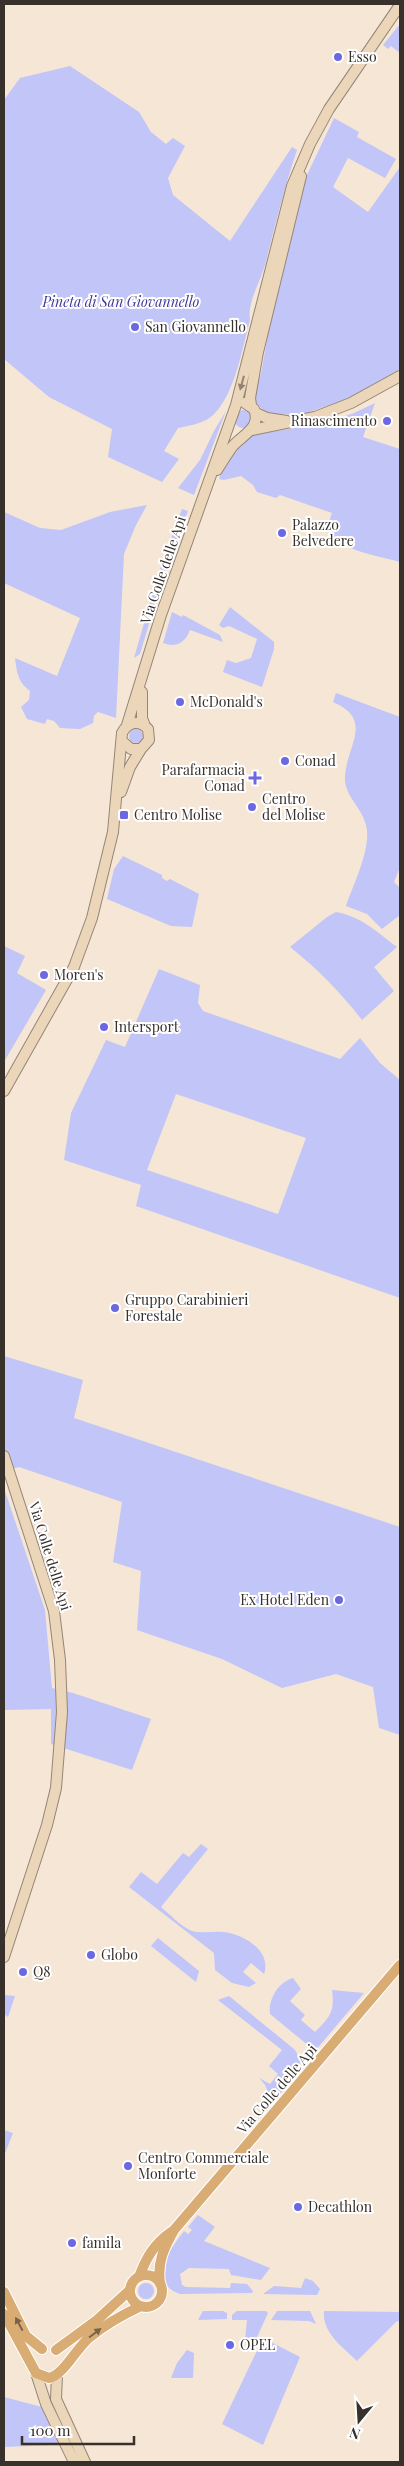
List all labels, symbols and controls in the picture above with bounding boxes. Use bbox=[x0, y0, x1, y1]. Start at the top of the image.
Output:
place label: Esso bbox=[348, 47, 377, 66]
marker: Esso bbox=[332, 51, 344, 63]
park label: Pineta di San Giovannello bbox=[42, 292, 200, 311]
place label: San Giovannello bbox=[145, 317, 246, 336]
marker: San Giovannello bbox=[129, 321, 141, 333]
one-way arrow bbox=[238, 375, 246, 390]
place label: Rinascimento bbox=[291, 411, 377, 430]
marker: Rinascimento bbox=[381, 415, 393, 427]
street label: Via Colle delle Api bbox=[135, 513, 190, 627]
place label: Palazzo Belvedere bbox=[292, 515, 354, 550]
marker: Palazzo Belvedere bbox=[276, 527, 288, 539]
place label: McDonald's bbox=[190, 692, 263, 711]
marker: McDonald's bbox=[174, 696, 186, 708]
place label: Conad bbox=[295, 751, 336, 770]
marker: Conad bbox=[279, 755, 291, 767]
place label: Parafarmacia Conad bbox=[162, 760, 245, 795]
marker: Parafarmacia Conad bbox=[249, 772, 261, 784]
place label: Centro del Molise bbox=[262, 789, 326, 824]
marker: Centro del Molise bbox=[246, 801, 258, 813]
place label: Centro Molise bbox=[134, 805, 222, 824]
marker: Centro Molise bbox=[118, 809, 130, 821]
place label: Moren's bbox=[54, 965, 104, 984]
marker: Moren's bbox=[38, 969, 50, 981]
place label: Intersport bbox=[114, 1017, 180, 1036]
marker: Intersport bbox=[98, 1021, 110, 1033]
place label: Gruppo Carabinieri Forestale bbox=[125, 1290, 248, 1325]
marker: Gruppo Carabinieri Forestale bbox=[109, 1302, 121, 1314]
street label: Via Colle delle Api bbox=[25, 1498, 76, 1613]
place label: Ex Hotel Eden bbox=[240, 1590, 330, 1609]
marker: Ex Hotel Eden bbox=[333, 1594, 345, 1606]
place label: Globo bbox=[101, 1945, 138, 1964]
marker: Globo bbox=[85, 1949, 97, 1961]
place label: Q8 bbox=[33, 1962, 51, 1981]
marker: Q8 bbox=[17, 1966, 29, 1978]
street label: Via Colle delle Api bbox=[232, 2040, 321, 2138]
place label: Centro Commerciale Monforte bbox=[138, 2148, 269, 2183]
marker: Centro Commerciale Monforte bbox=[122, 2160, 134, 2172]
place label: Decathlon bbox=[308, 2197, 373, 2216]
marker: Decathlon bbox=[292, 2201, 304, 2213]
place label: famila bbox=[82, 2233, 121, 2252]
marker: famila bbox=[66, 2237, 78, 2249]
one-way arrow bbox=[15, 2316, 23, 2331]
one-way arrow bbox=[88, 2328, 102, 2338]
place label: OPEL bbox=[240, 2335, 275, 2354]
marker: OPEL bbox=[224, 2339, 236, 2351]
north arrow bbox=[334, 2396, 384, 2446]
scale bar bbox=[22, 2414, 135, 2446]
text: 100 m bbox=[30, 2420, 71, 2440]
text: N bbox=[347, 2423, 363, 2444]

